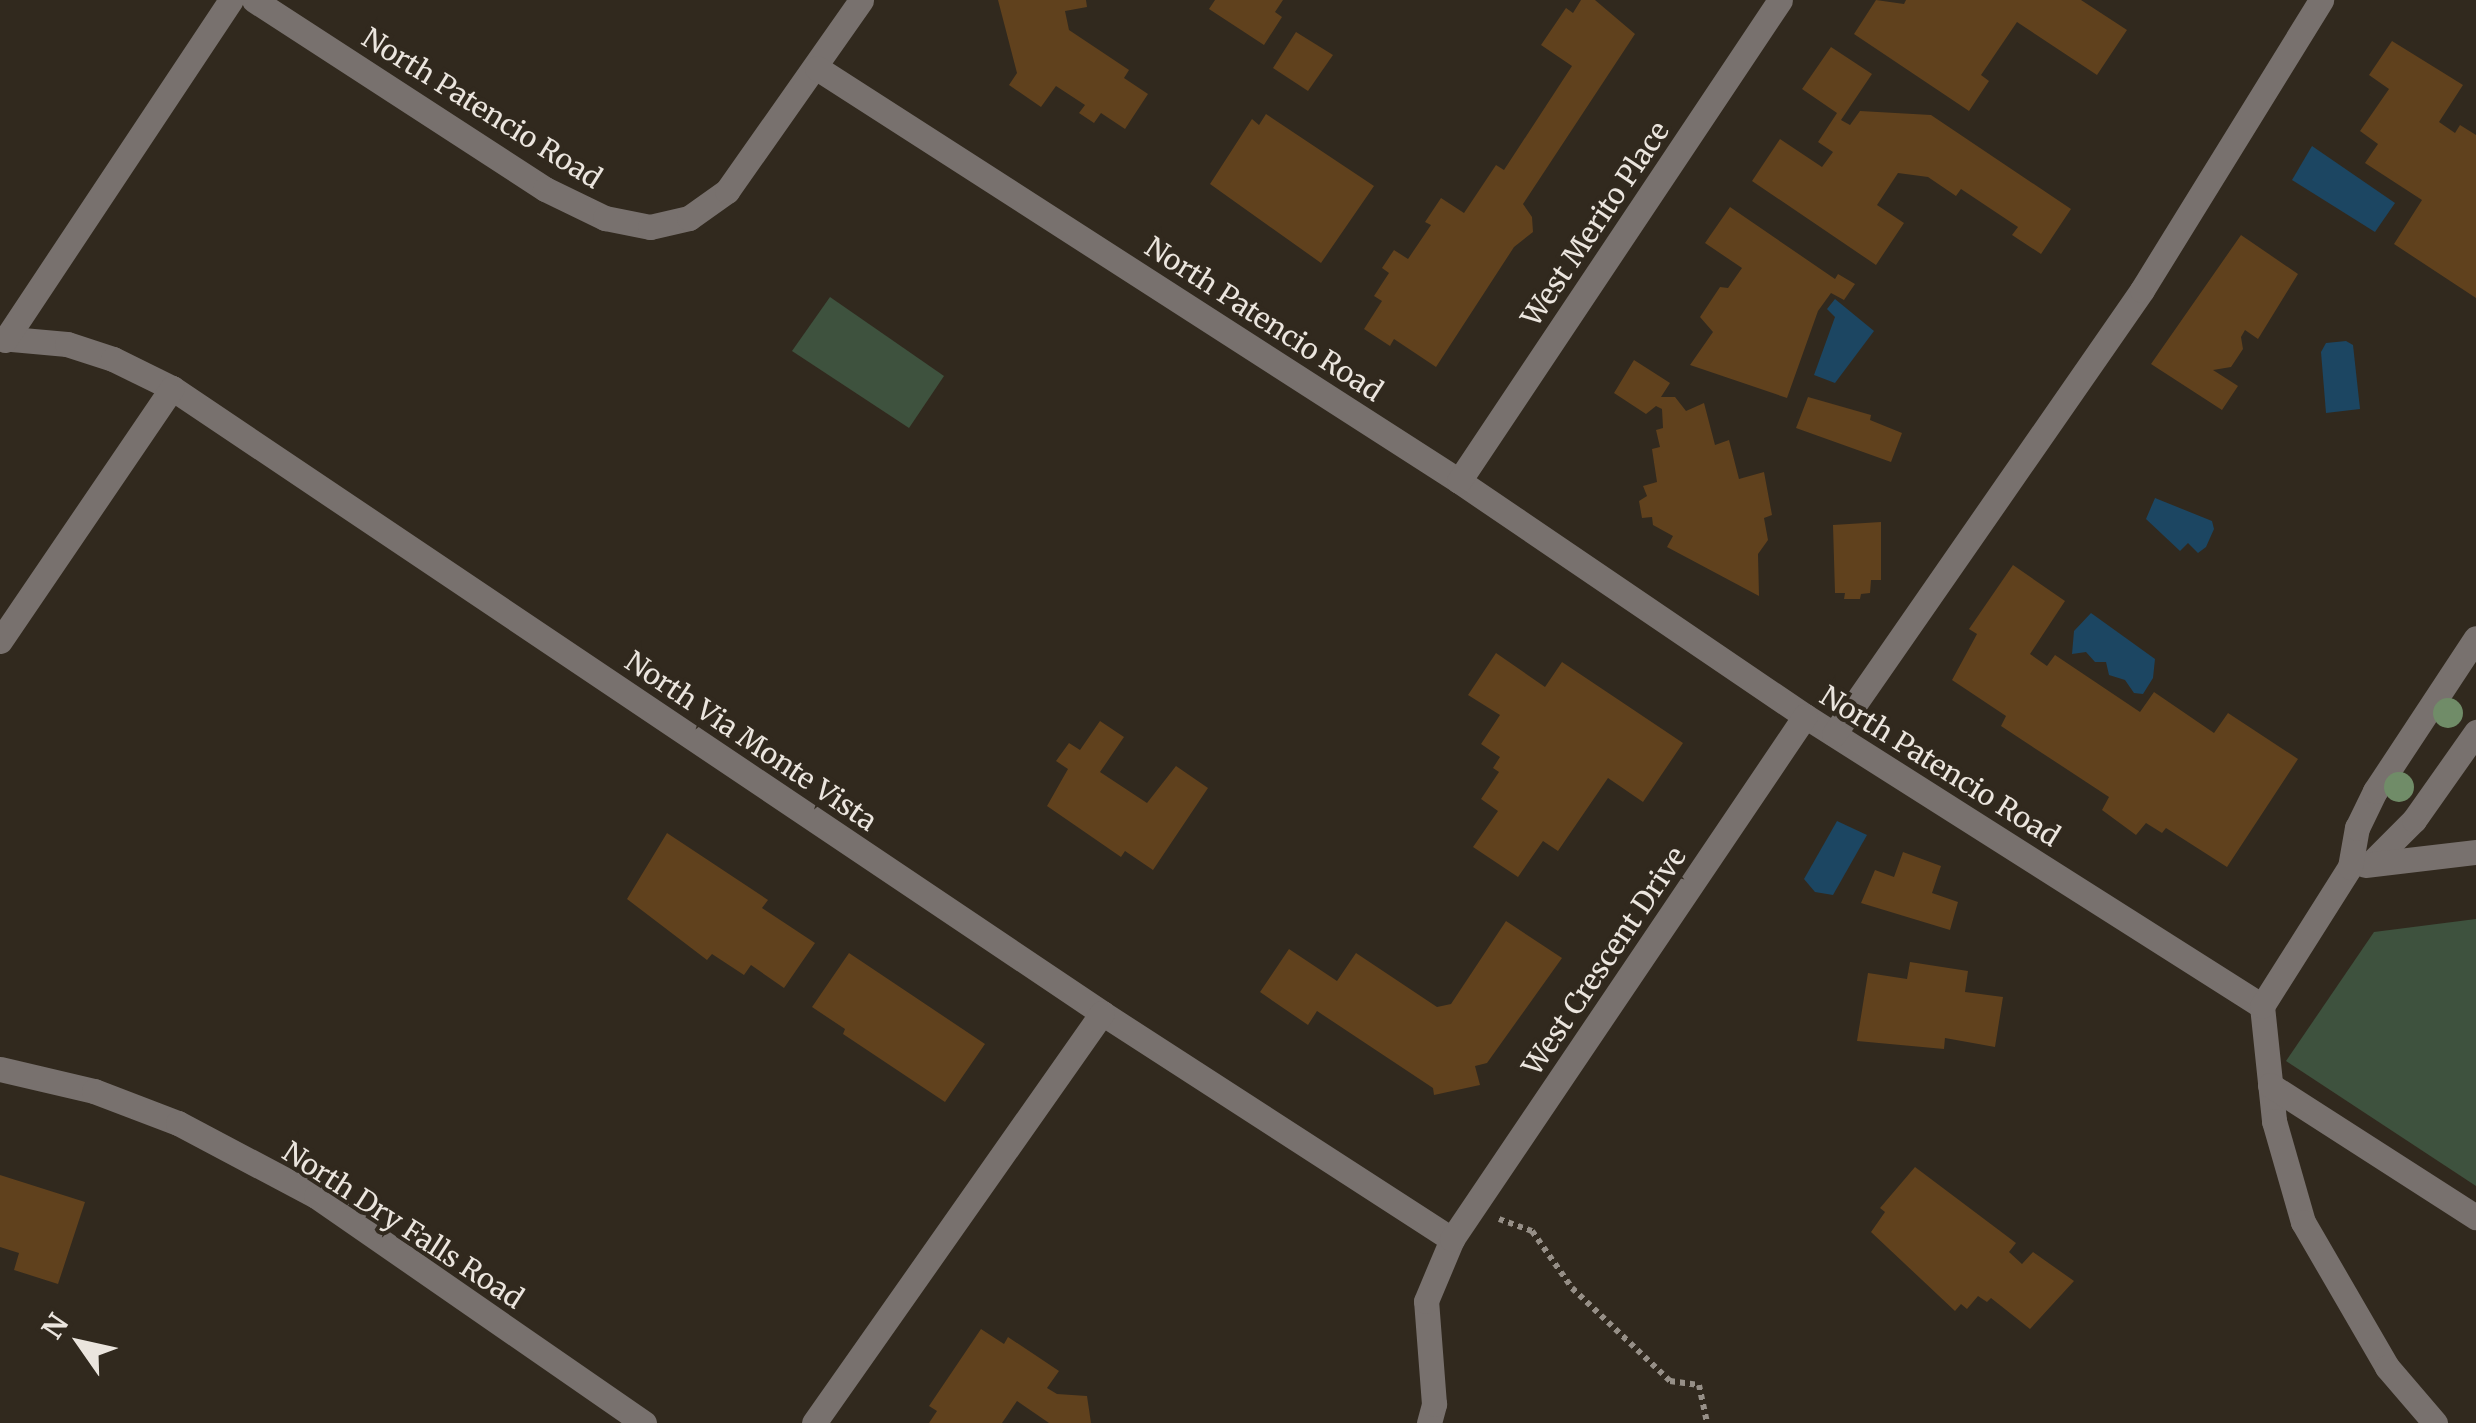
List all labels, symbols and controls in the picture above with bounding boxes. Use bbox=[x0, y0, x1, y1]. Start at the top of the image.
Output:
street label: North Patencio Road bbox=[356, 21, 608, 195]
street label: West Merito Place bbox=[1514, 115, 1676, 333]
street label: North Patencio Road bbox=[1139, 230, 1389, 408]
street label: North Via Monte Vista bbox=[619, 644, 883, 838]
street label: North Patencio Road bbox=[1814, 679, 2066, 853]
street label: West Crescent Drive bbox=[1515, 840, 1693, 1082]
street label: North Dry Falls Road bbox=[276, 1135, 530, 1315]
north arrow bbox=[30, 1293, 130, 1393]
text: N bbox=[34, 1307, 76, 1345]

